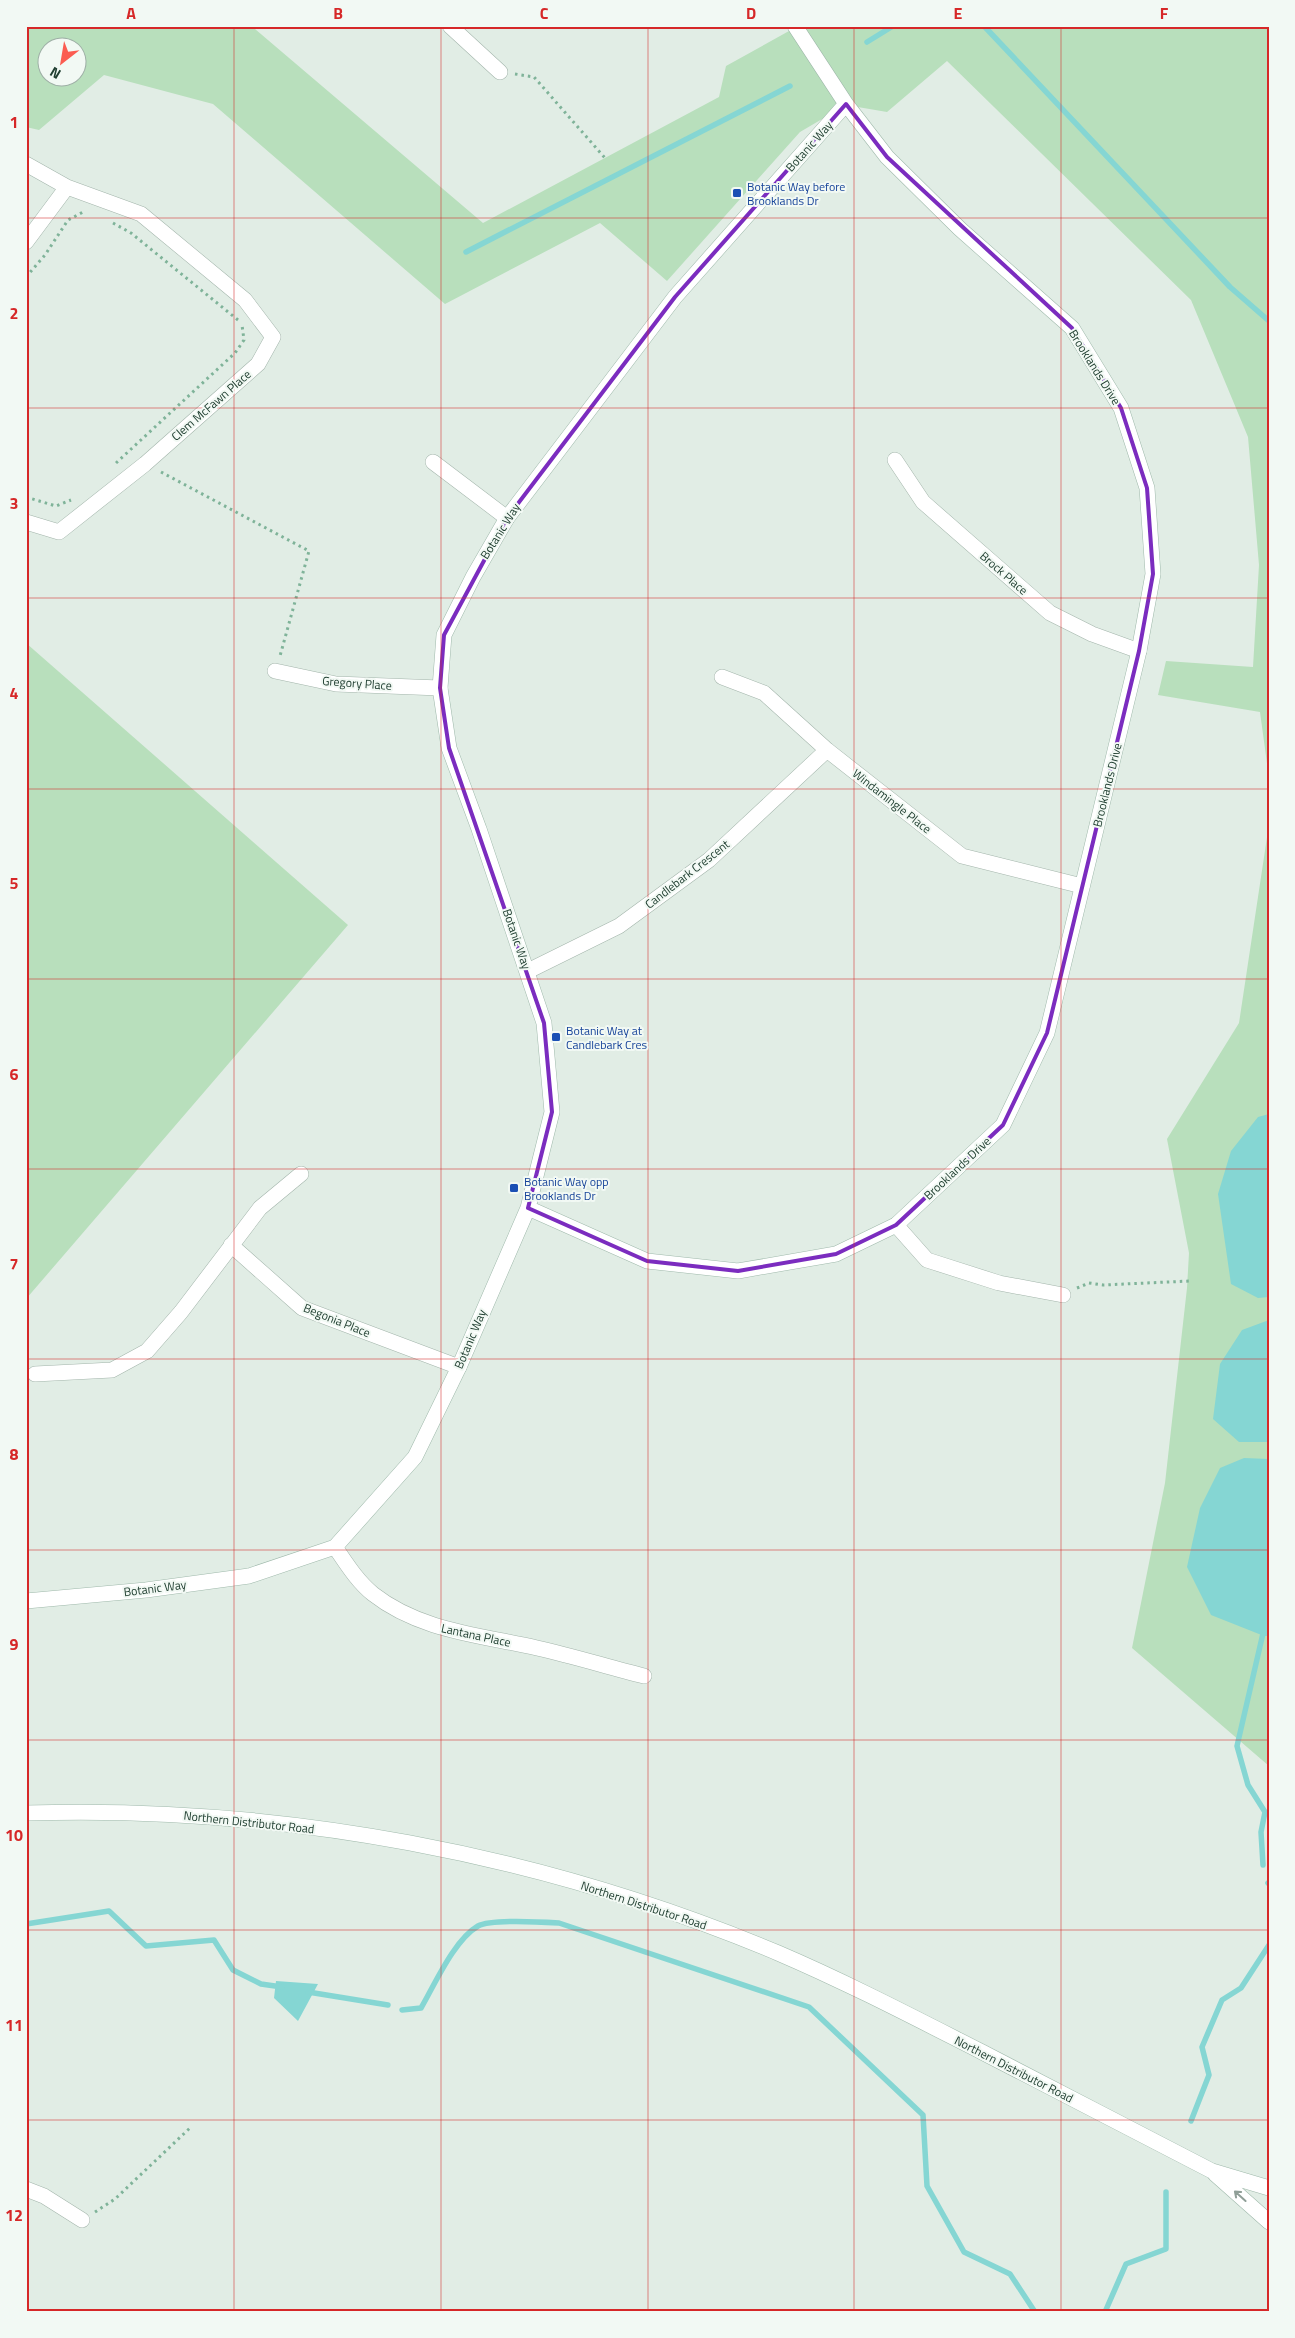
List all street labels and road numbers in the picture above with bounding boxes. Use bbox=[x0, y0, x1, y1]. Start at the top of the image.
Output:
street label: Botanic Way bbox=[781, 116, 837, 176]
street label: Brooklands Drive bbox=[1064, 326, 1126, 408]
street label: Clem McFawn Place bbox=[167, 365, 255, 445]
street label: Botanic Way bbox=[475, 499, 525, 563]
street label: Brock Place bbox=[976, 547, 1032, 599]
street label: Gregory Place bbox=[322, 671, 392, 695]
street label: Brooklands Drive bbox=[1087, 741, 1127, 829]
street label: Windamingle Place bbox=[848, 764, 936, 838]
street label: Candlebark Crescent bbox=[641, 834, 734, 913]
street label: Botanic Way bbox=[498, 906, 536, 972]
street label: Brooklands Drive bbox=[919, 1132, 995, 1204]
street label: Begonia Place bbox=[301, 1298, 373, 1342]
street label: Botanic Way bbox=[449, 1306, 491, 1372]
street label: Botanic Way bbox=[123, 1575, 188, 1601]
street label: Lantana Place bbox=[439, 1618, 513, 1652]
street label: Northern Distributor Road bbox=[183, 1806, 315, 1838]
street label: Northern Distributor Road bbox=[579, 1876, 709, 1934]
street label: Northern Distributor Road bbox=[951, 2031, 1077, 2107]

